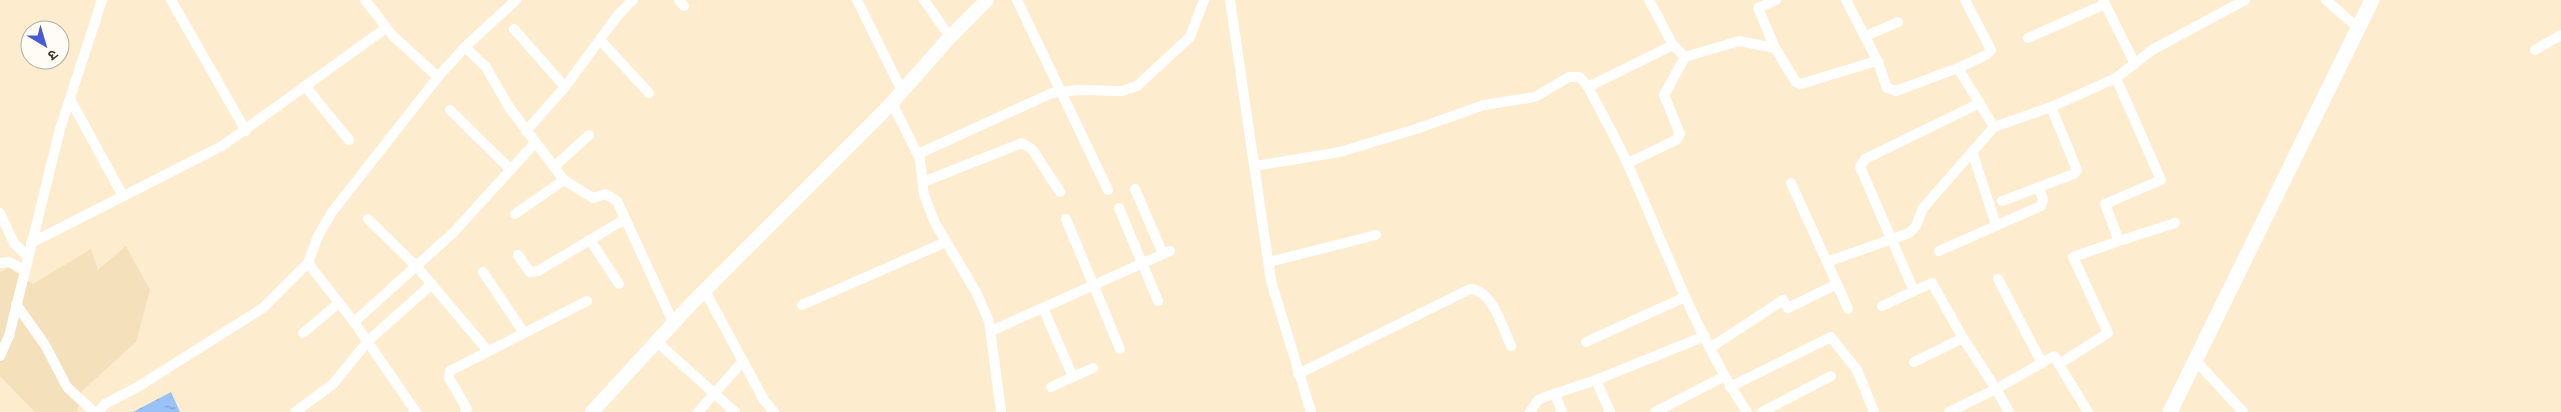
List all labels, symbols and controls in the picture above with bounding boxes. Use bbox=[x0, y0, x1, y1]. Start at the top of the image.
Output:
north arrow bbox=[20, 20, 70, 70]
text: उ bbox=[44, 46, 61, 65]

